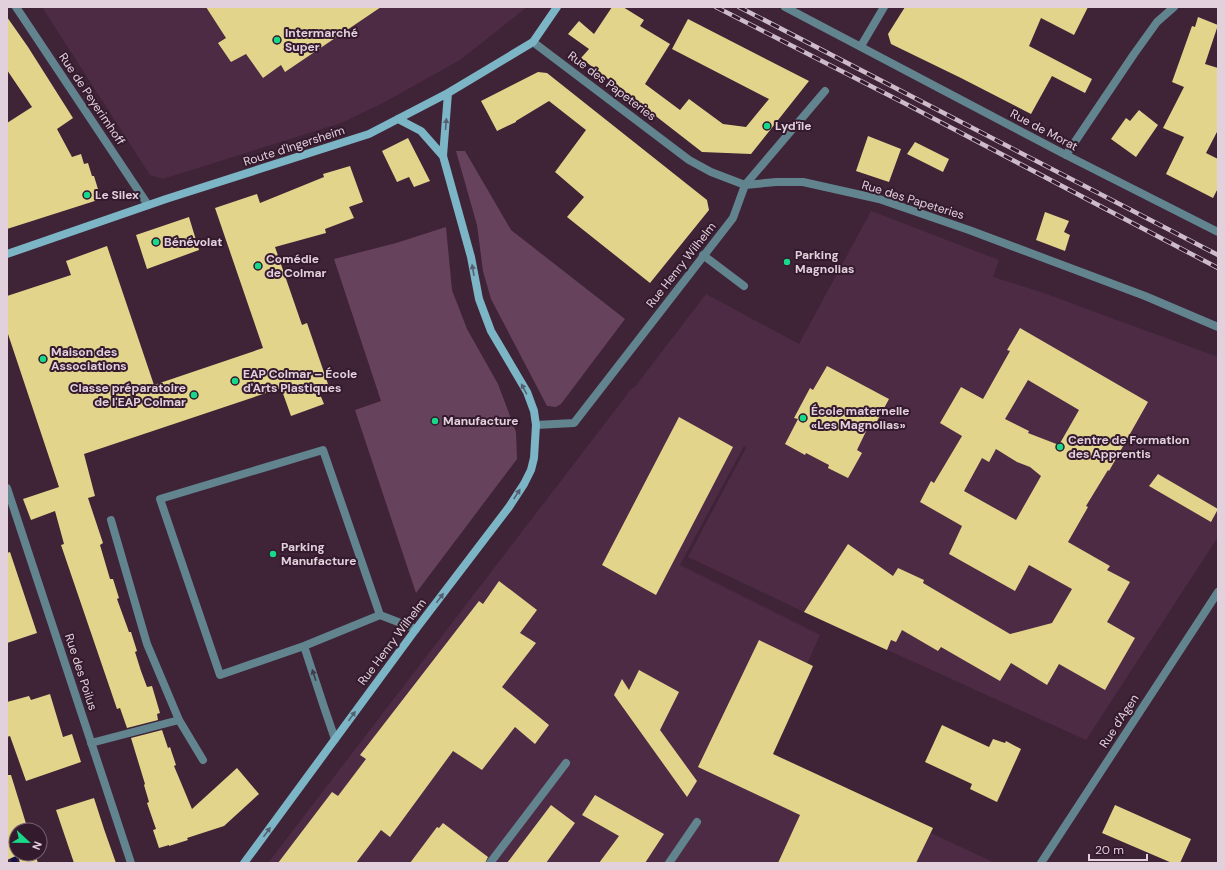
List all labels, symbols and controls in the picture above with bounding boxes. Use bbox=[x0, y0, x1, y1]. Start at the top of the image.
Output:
place label: Intermarché Super bbox=[285, 25, 358, 55]
marker: Intermarché Super bbox=[272, 35, 282, 45]
street label: Rue des Papeteries bbox=[565, 48, 659, 124]
street label: Rue de Peyerimhoff bbox=[55, 50, 129, 148]
street label: Rue de Morat bbox=[1007, 106, 1081, 155]
one-way arrow bbox=[442, 118, 449, 130]
place label: Lyd'île bbox=[775, 118, 812, 134]
marker: Lyd'île bbox=[762, 121, 772, 131]
street label: Route d'Ingersheim bbox=[241, 122, 347, 170]
street label: Rue des Papeteries bbox=[860, 177, 966, 223]
place label: Le Silex bbox=[95, 187, 139, 203]
marker: Le Silex bbox=[82, 190, 92, 200]
street label: Rue Henry Wilhelm bbox=[643, 219, 719, 311]
place label: Bénévolat bbox=[164, 234, 222, 250]
marker: Bénévolat bbox=[151, 237, 161, 247]
place label: Parking Magnolias bbox=[795, 247, 854, 277]
place label: Comédie de Colmar bbox=[266, 251, 327, 281]
marker: Parking Magnolias bbox=[782, 257, 792, 267]
marker: Comédie de Colmar bbox=[253, 261, 263, 271]
one-way arrow bbox=[470, 264, 476, 276]
place label: Maison des Associations bbox=[51, 344, 127, 374]
marker: Maison des Associations bbox=[38, 354, 48, 364]
place label: EAP Colmar – École d'Arts Plastiques bbox=[243, 366, 357, 396]
marker: EAP Colmar – École d'Arts Plastiques bbox=[230, 376, 240, 386]
place label: Classe préparatoire de l'EAP Colmar bbox=[70, 380, 186, 410]
one-way arrow bbox=[521, 383, 528, 394]
marker: Classe préparatoire de l'EAP Colmar bbox=[189, 390, 199, 400]
place label: École maternelle «Les Magnolias» bbox=[811, 403, 910, 433]
place label: Manufacture bbox=[443, 413, 519, 429]
marker: École maternelle «Les Magnolias» bbox=[798, 413, 808, 423]
marker: Manufacture bbox=[430, 416, 440, 426]
place label: Centre de Formation des Apprentis bbox=[1068, 432, 1190, 462]
marker: Centre de Formation des Apprentis bbox=[1055, 442, 1065, 452]
one-way arrow bbox=[514, 488, 521, 500]
place label: Parking Manufacture bbox=[281, 539, 357, 569]
marker: Parking Manufacture bbox=[268, 549, 278, 559]
one-way arrow bbox=[435, 593, 443, 603]
street label: Rue Henry Wilhelm bbox=[354, 595, 430, 689]
street label: Rue des Poilus bbox=[61, 632, 101, 712]
one-way arrow bbox=[310, 669, 316, 681]
street label: Rue d'Agen bbox=[1096, 691, 1142, 751]
one-way arrow bbox=[348, 710, 356, 721]
north arrow bbox=[8, 822, 48, 862]
one-way arrow bbox=[263, 826, 271, 837]
scale bar bbox=[1089, 836, 1147, 862]
text: N bbox=[29, 839, 45, 852]
text: 20 m bbox=[1095, 842, 1124, 858]

